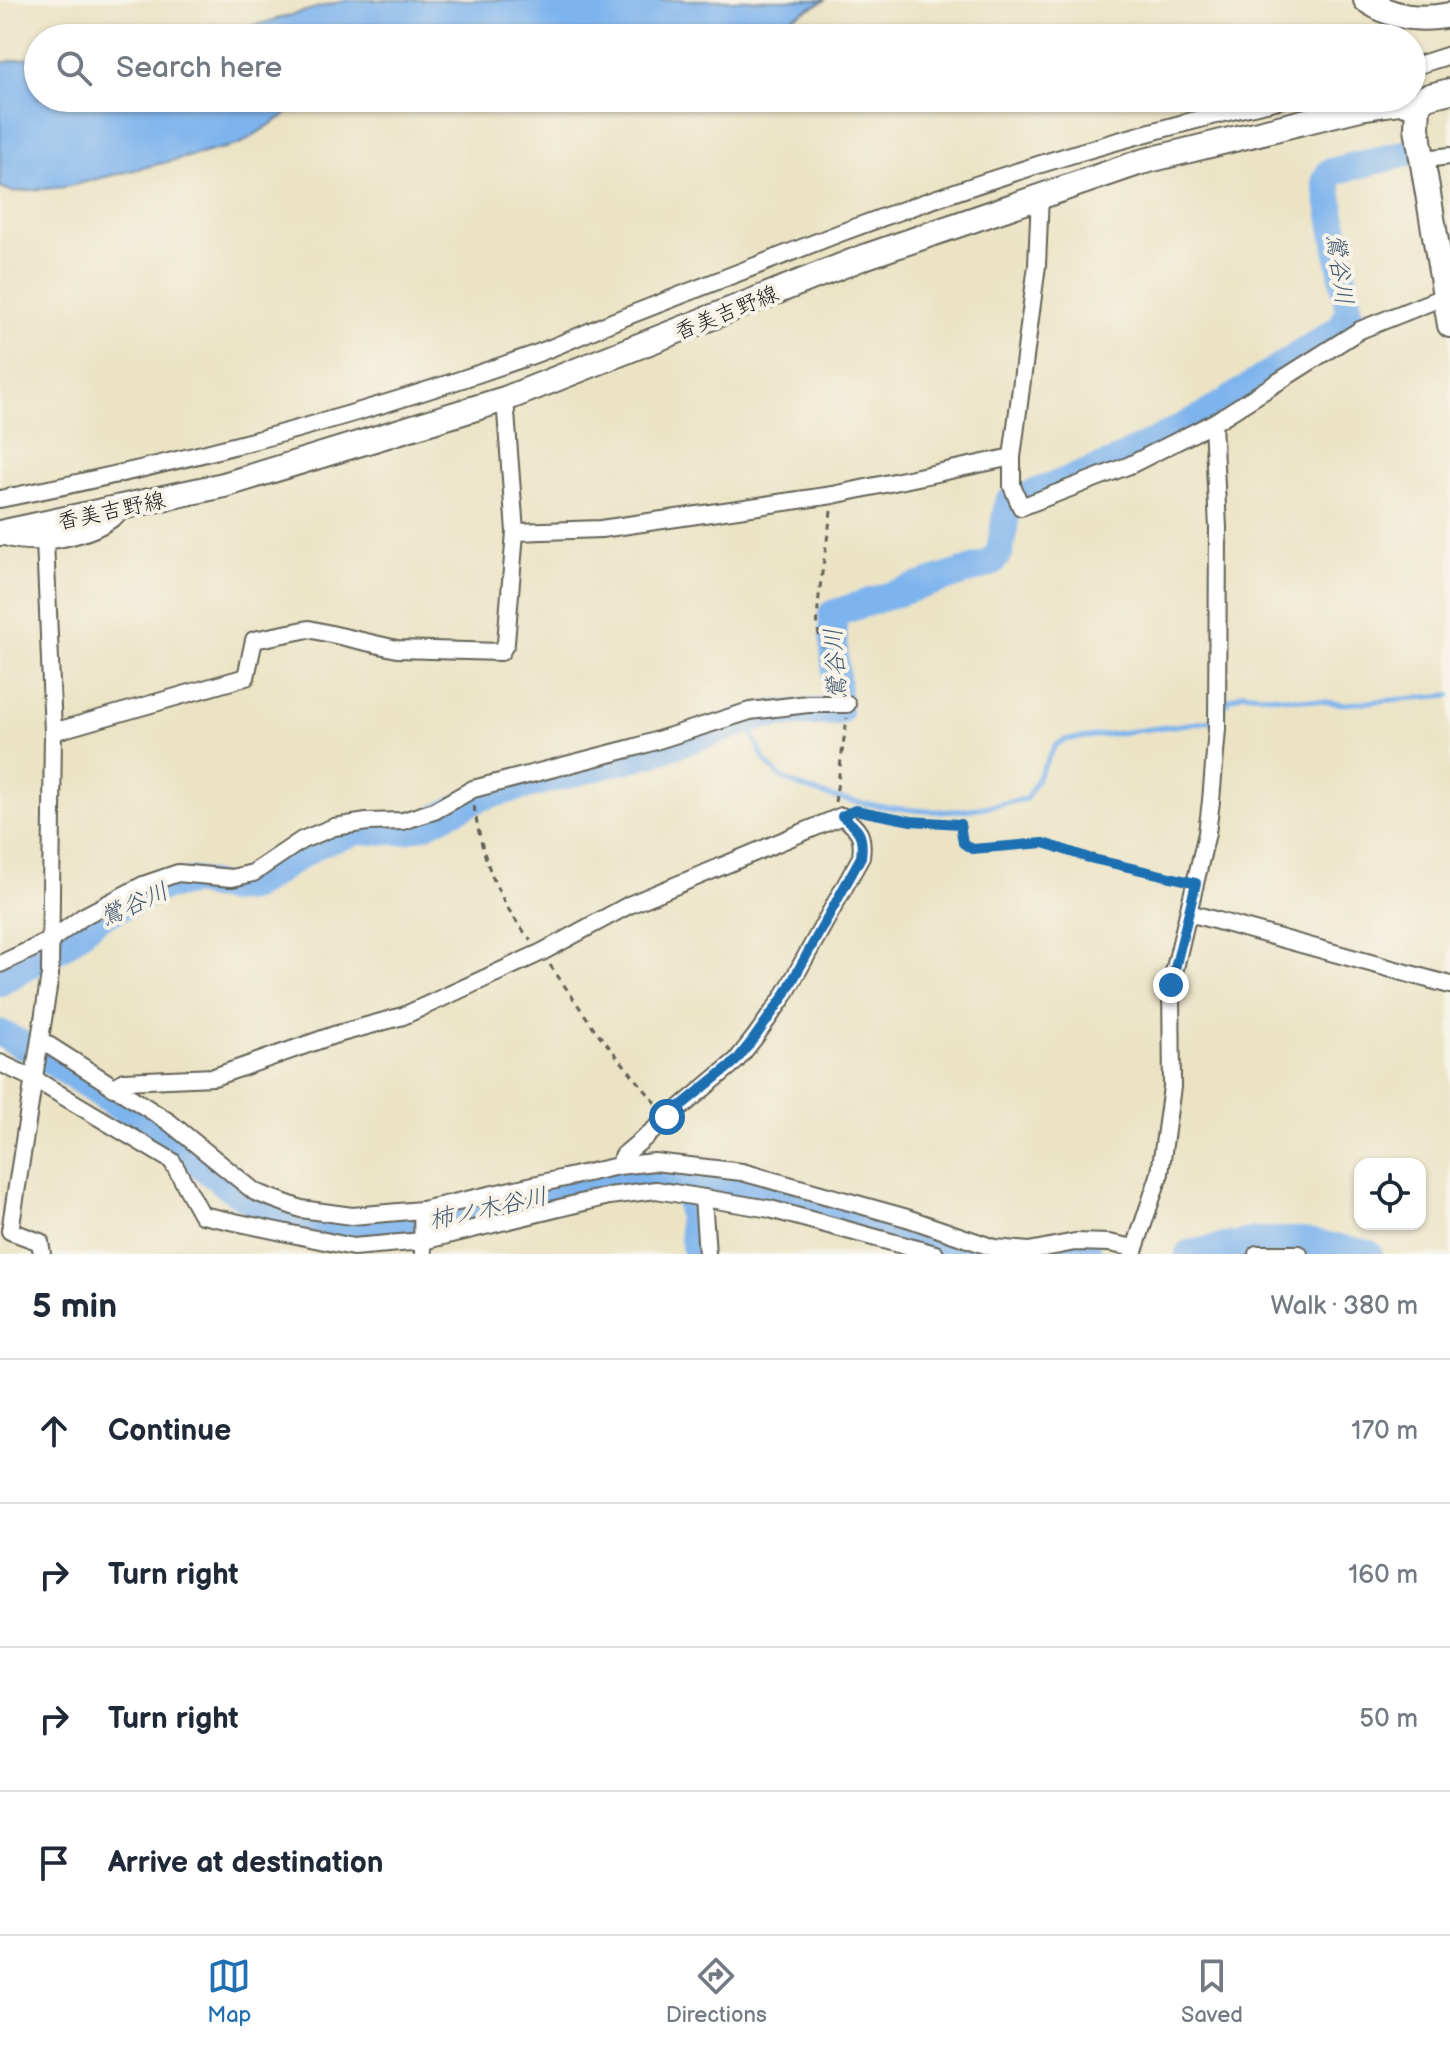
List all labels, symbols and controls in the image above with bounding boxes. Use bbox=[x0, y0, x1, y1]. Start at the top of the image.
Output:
search box bbox=[24, 24, 1426, 112]
icon: search bbox=[52, 46, 96, 90]
text: Search here bbox=[116, 50, 282, 86]
water label: 鶯谷川 bbox=[1320, 231, 1359, 307]
street label: 香美吉野線 bbox=[671, 280, 783, 347]
street label: 香美吉野線 bbox=[55, 487, 168, 536]
water label: 鶯谷川 bbox=[819, 627, 852, 701]
water label: 鶯谷川 bbox=[95, 877, 173, 932]
route end bbox=[1153, 967, 1189, 1003]
route start bbox=[649, 1099, 685, 1135]
map controls bbox=[1354, 1158, 1426, 1230]
button: locate bbox=[1354, 1158, 1426, 1230]
water label: 柿ノ木谷川 bbox=[426, 1182, 550, 1235]
text: 5 min bbox=[32, 1286, 117, 1327]
text: Walk · 380 m bbox=[1271, 1291, 1418, 1322]
icon: ahead bbox=[32, 1409, 76, 1453]
text: Continue bbox=[108, 1413, 231, 1449]
text: 170 m bbox=[1351, 1416, 1418, 1447]
icon: right bbox=[32, 1553, 76, 1597]
text: Turn right bbox=[108, 1557, 239, 1593]
text: 160 m bbox=[1348, 1560, 1418, 1591]
icon: right bbox=[32, 1697, 76, 1741]
text: Turn right bbox=[108, 1701, 239, 1737]
text: 50 m bbox=[1359, 1704, 1418, 1735]
icon: arrive bbox=[32, 1841, 76, 1885]
text: Arrive at destination bbox=[108, 1845, 384, 1881]
tab: Map bbox=[207, 1954, 251, 2029]
tab: Directions bbox=[666, 1954, 767, 2029]
tab: Saved bbox=[1181, 1954, 1243, 2029]

